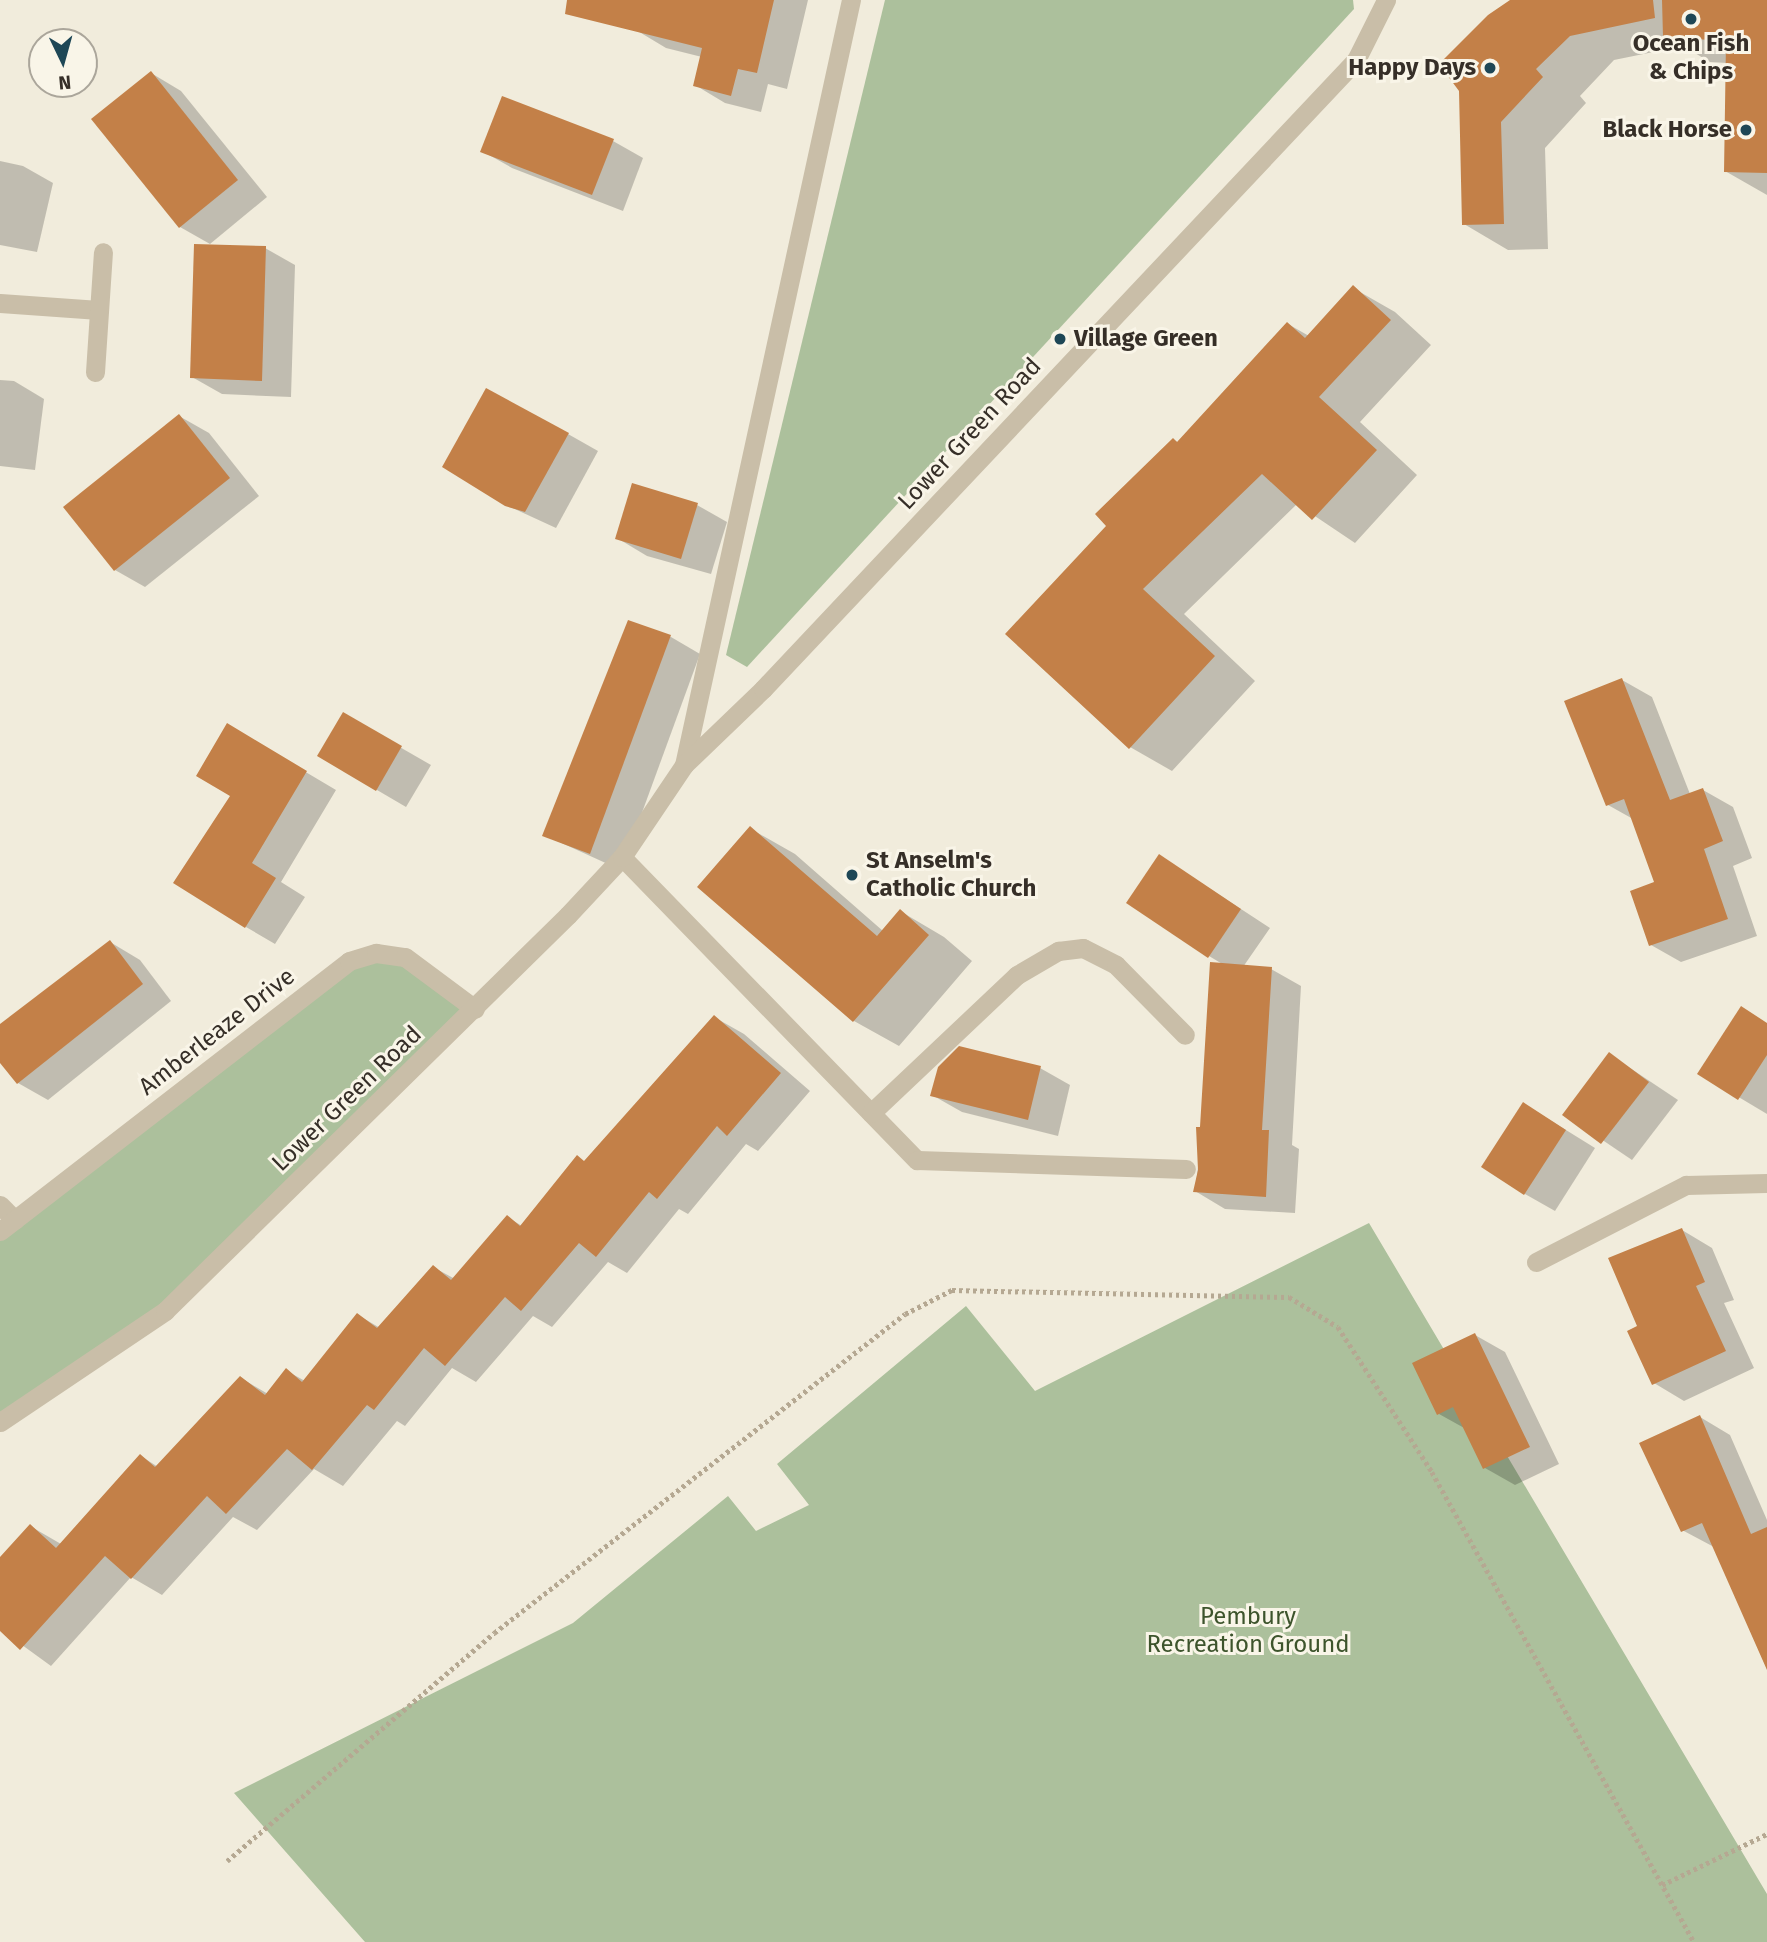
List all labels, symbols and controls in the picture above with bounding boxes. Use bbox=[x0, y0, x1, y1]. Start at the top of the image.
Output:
marker: Ocean Fish & Chips bbox=[1683, 11, 1699, 27]
north arrow bbox=[28, 28, 98, 98]
place label: Ocean Fish & Chips bbox=[1633, 30, 1749, 86]
place label: Happy Days bbox=[1348, 54, 1476, 82]
marker: Happy Days bbox=[1482, 60, 1498, 76]
text: N bbox=[57, 70, 72, 94]
place label: Black Horse bbox=[1602, 116, 1732, 144]
marker: Black Horse bbox=[1738, 122, 1754, 138]
place label: Village Green bbox=[1074, 325, 1218, 353]
marker: Village Green bbox=[1052, 331, 1068, 347]
street label: Lower Green Road bbox=[892, 352, 1048, 516]
place label: St Anselm's Catholic Church bbox=[866, 847, 1036, 903]
marker: St Anselm's Catholic Church bbox=[844, 867, 860, 883]
street label: Amberleaze Drive bbox=[133, 962, 301, 1102]
street label: Lower Green Road bbox=[266, 1020, 428, 1178]
park label: Pembury Recreation Ground bbox=[1146, 1603, 1350, 1659]

